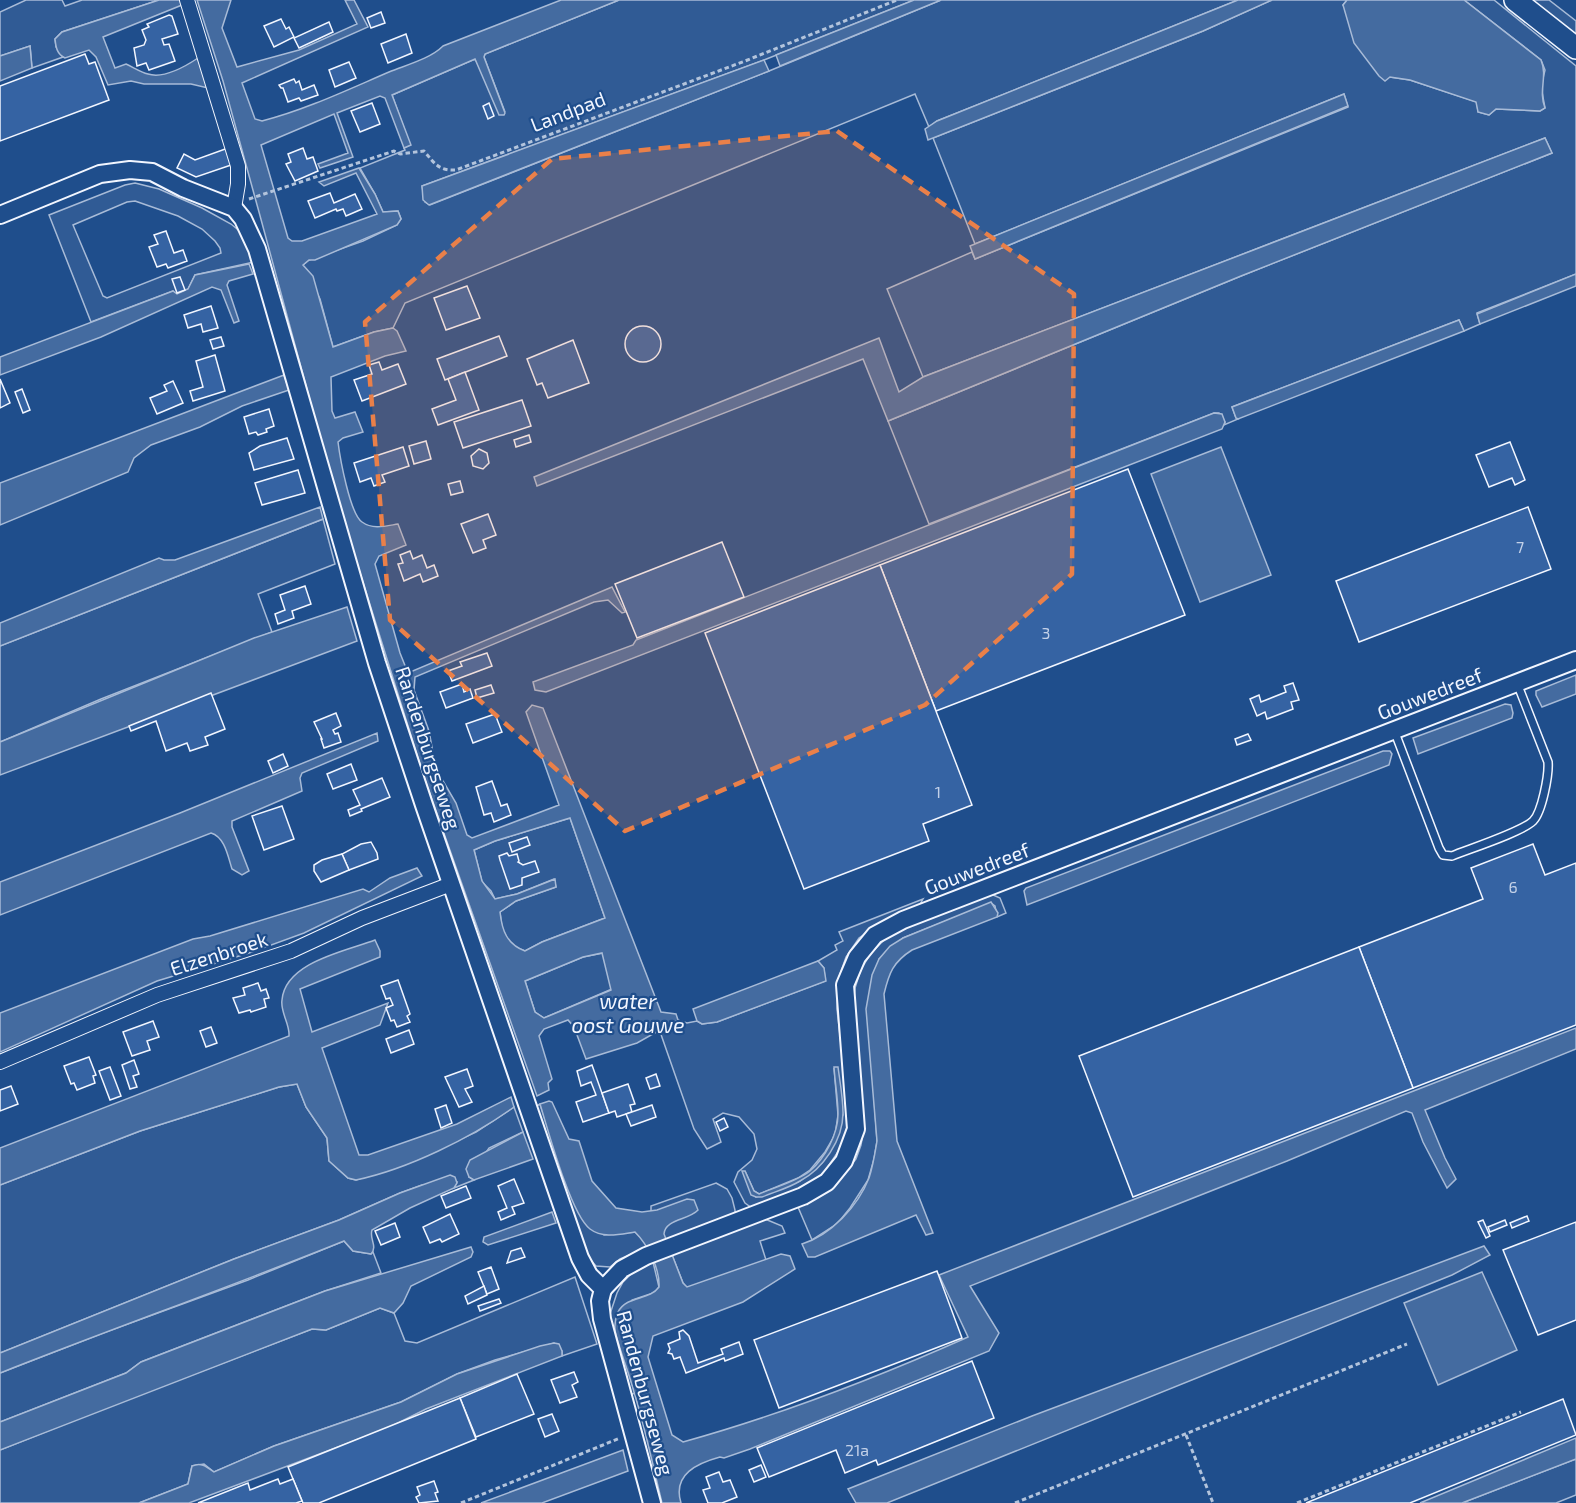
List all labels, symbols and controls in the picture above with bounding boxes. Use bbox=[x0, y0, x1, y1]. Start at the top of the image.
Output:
street label: Landpad bbox=[527, 86, 609, 136]
house number: 7 bbox=[1516, 537, 1524, 556]
house number: 3 bbox=[1042, 623, 1050, 642]
street label: Gouwedreef bbox=[1374, 662, 1486, 724]
street label: Randenburgseweg bbox=[391, 663, 467, 832]
house number: 1 bbox=[935, 782, 941, 801]
street label: Gouwedreef bbox=[921, 837, 1033, 899]
house number: 6 bbox=[1508, 877, 1518, 896]
street label: Elzenbroek bbox=[167, 926, 270, 980]
water label: water oost Gouwe bbox=[572, 988, 684, 1037]
street label: Randenburgseweg bbox=[612, 1308, 680, 1478]
house number: 21a bbox=[845, 1440, 869, 1459]

